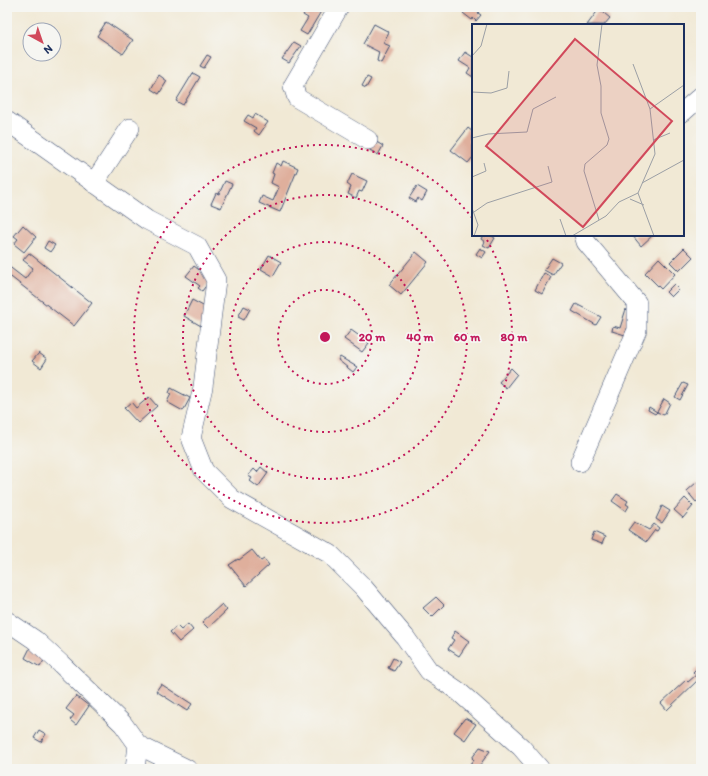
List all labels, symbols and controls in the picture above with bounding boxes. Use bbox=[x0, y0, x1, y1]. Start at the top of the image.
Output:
north arrow bbox=[22, 22, 62, 62]
inset map bbox=[472, 24, 684, 236]
text: N bbox=[41, 42, 55, 57]
centre of rings bbox=[318, 330, 332, 344]
text: 20 m bbox=[359, 330, 386, 344]
text: 40 m bbox=[406, 330, 435, 344]
text: 60 m bbox=[454, 330, 481, 344]
text: 80 m bbox=[501, 330, 528, 344]

